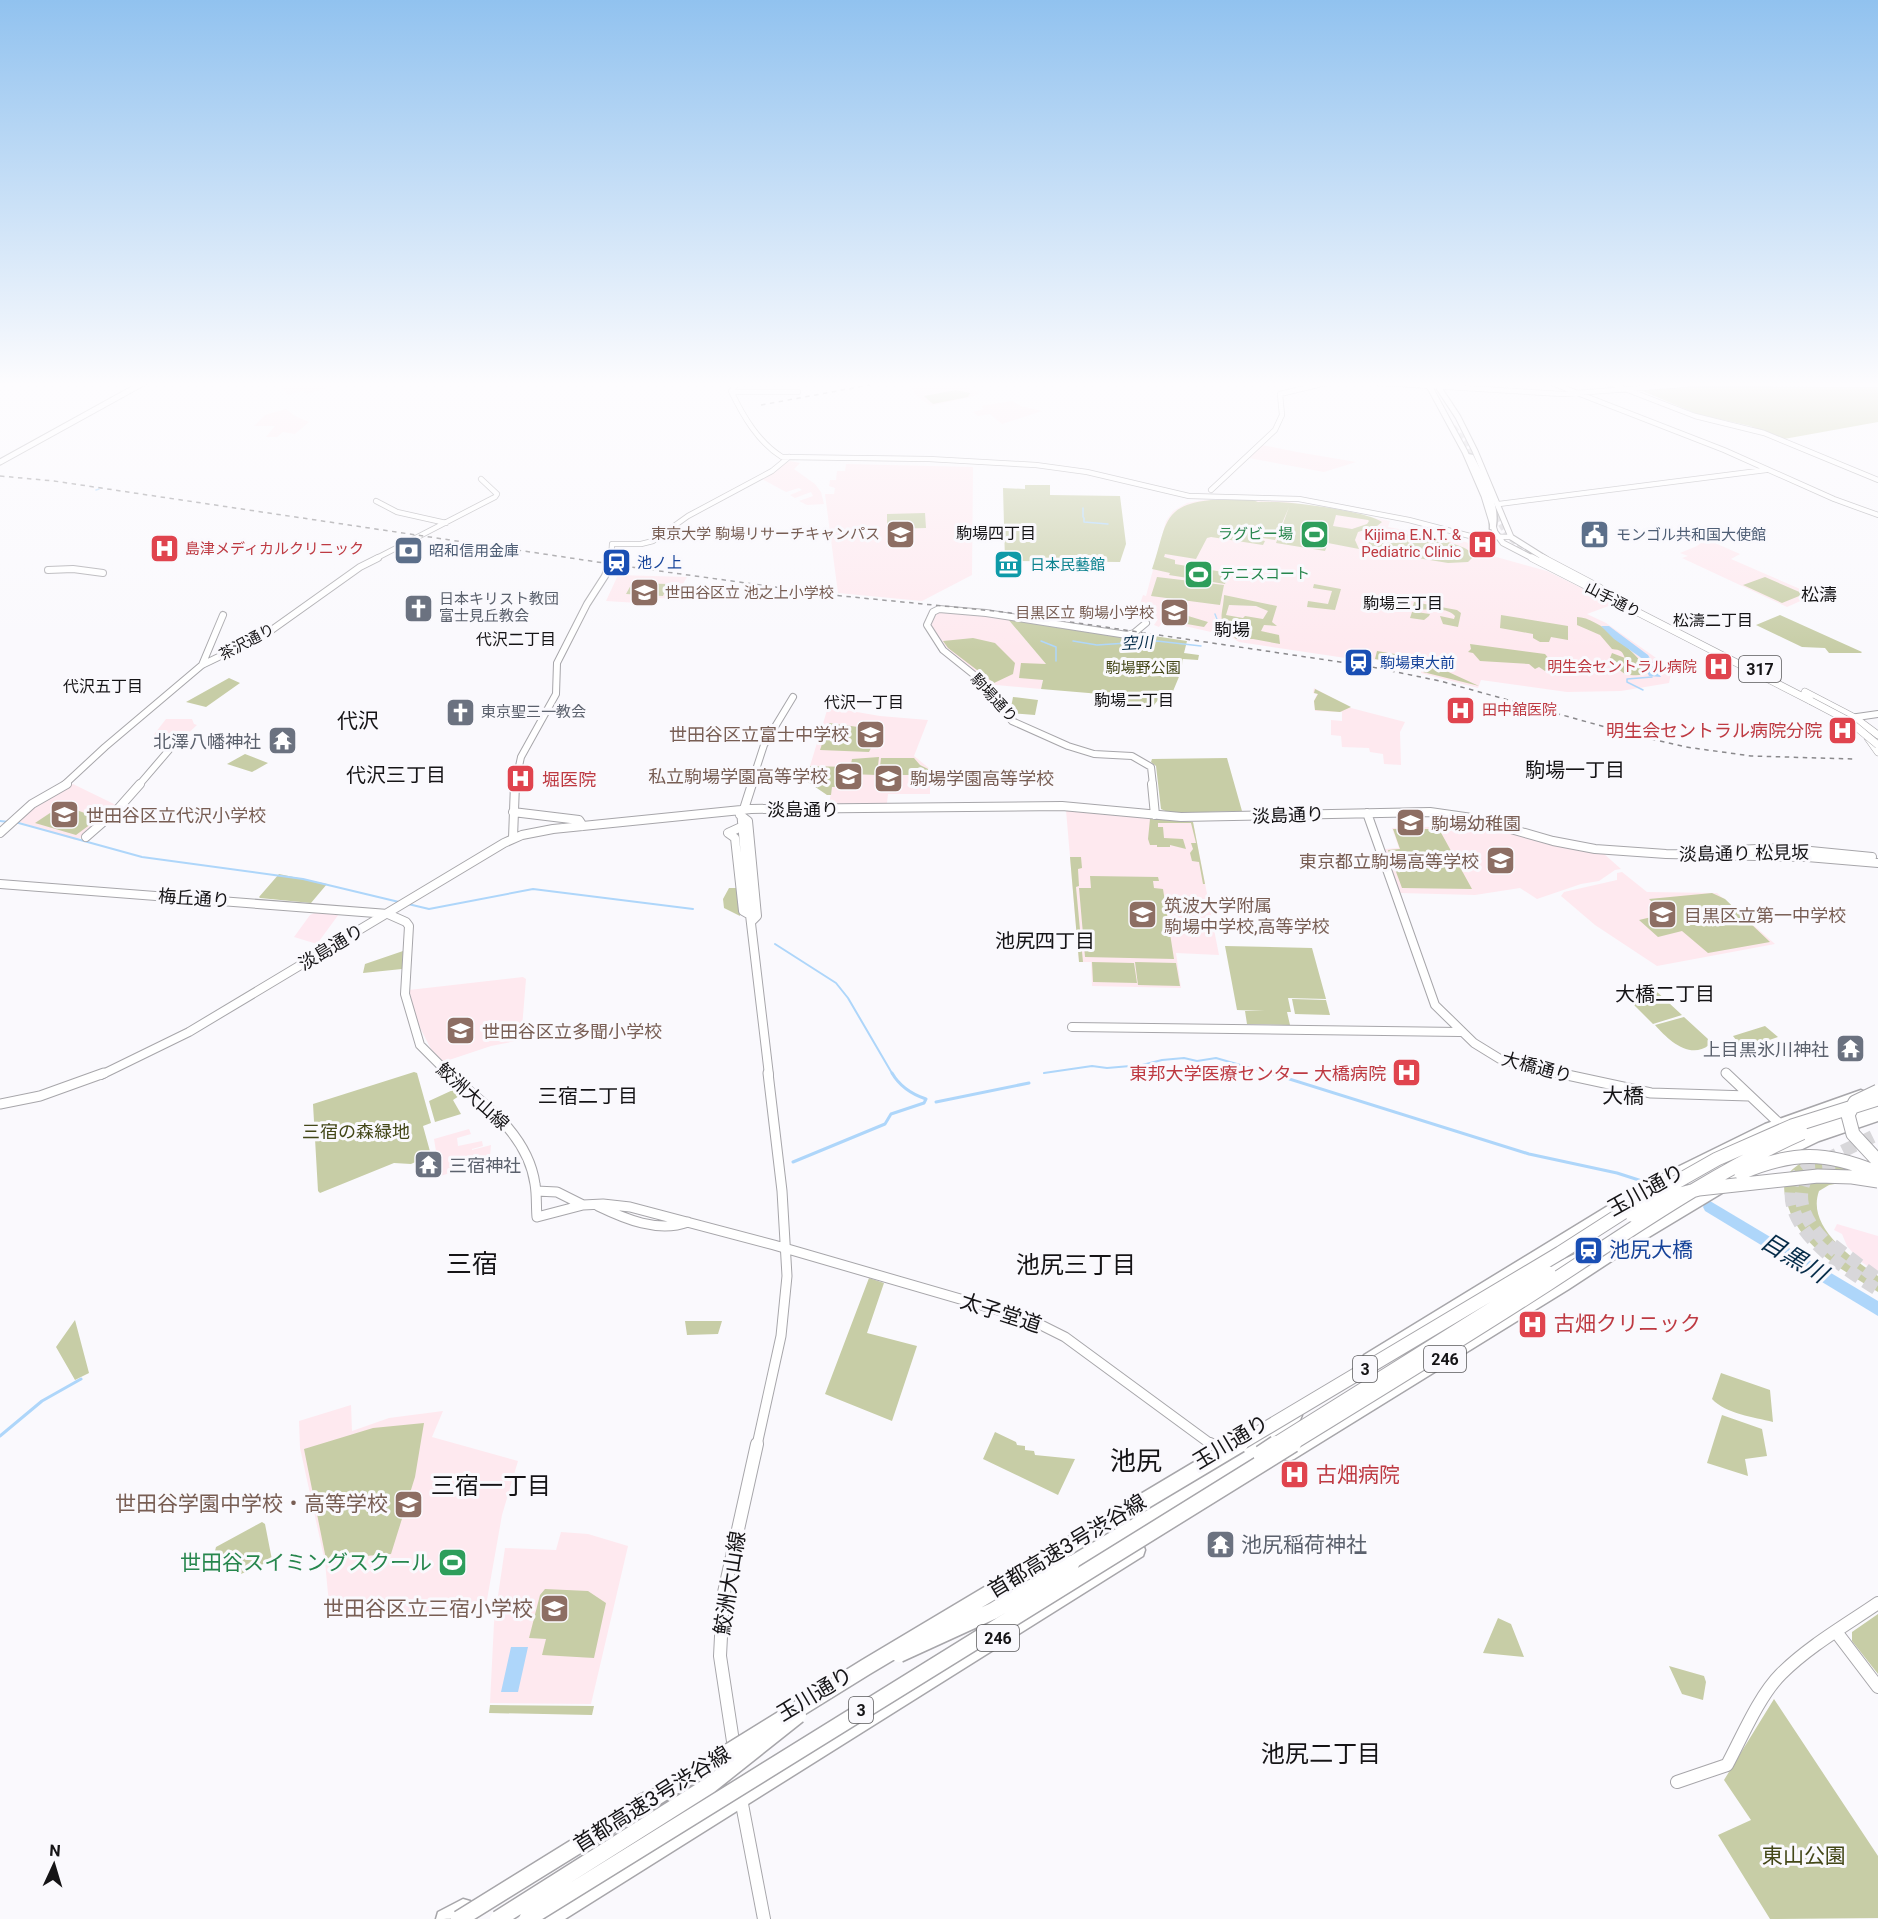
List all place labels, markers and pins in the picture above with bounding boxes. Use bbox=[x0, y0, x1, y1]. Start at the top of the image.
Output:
school or university icon: 東京大学 駒場リサーチキャンパス bbox=[885, 518, 917, 550]
sports icon: ラグビー場 bbox=[1298, 518, 1330, 550]
public building icon: モンゴル共和国大使館 bbox=[1579, 519, 1611, 551]
place label: 東京大学 駒場リサーチキャンパス bbox=[651, 525, 880, 543]
place label: ラグビー場 bbox=[1218, 525, 1293, 543]
place label: Kijima E.N.T. & Pediatric Clinic bbox=[1361, 526, 1462, 561]
place label: モンゴル共和国大使館 bbox=[1616, 526, 1766, 544]
hospital icon: Kijima E.N.T. & Pediatric Clinic bbox=[1466, 528, 1498, 560]
hospital icon: 島津メディカルクリニック bbox=[148, 533, 180, 565]
bank icon: 昭和信用金庫 bbox=[392, 535, 424, 567]
place label: 島津メディカルクリニック bbox=[185, 540, 364, 558]
place label: 昭和信用金庫 bbox=[429, 542, 519, 560]
station icon: 池ノ上 bbox=[600, 547, 632, 579]
museum icon: 日本民藝館 bbox=[993, 549, 1025, 581]
place label: 池ノ上 bbox=[637, 554, 682, 572]
place label: 日本民藝館 bbox=[1030, 556, 1105, 574]
sports icon: テニスコート bbox=[1183, 558, 1215, 590]
place label: テニスコート bbox=[1220, 565, 1310, 583]
school or university icon: 世田谷区立 池之上小学校 bbox=[628, 577, 660, 609]
place label: 世田谷区立 池之上小学校 bbox=[665, 584, 834, 602]
place label: 日本キリスト教団 富士見丘教会 bbox=[439, 590, 559, 625]
church icon: 日本キリスト教団 富士見丘教会 bbox=[402, 592, 434, 624]
school or university icon: 目黒区立 駒場小学校 bbox=[1159, 597, 1191, 629]
place label: 目黒区立 駒場小学校 bbox=[1015, 604, 1154, 622]
station icon: 駒場東大前 bbox=[1343, 647, 1375, 679]
hospital icon: 明生会セントラル病院 bbox=[1702, 651, 1734, 683]
place label: 駒場東大前 bbox=[1380, 654, 1455, 672]
place label: 明生会セントラル病院 bbox=[1547, 658, 1697, 676]
hospital icon: 田中舘医院 bbox=[1445, 694, 1477, 726]
church icon: 東京聖三一教会 bbox=[444, 696, 476, 728]
place label: 田中舘医院 bbox=[1482, 701, 1557, 719]
place label: 東京聖三一教会 bbox=[481, 703, 586, 721]
hospital icon: 明生会セントラル病院分院 bbox=[1827, 714, 1859, 746]
school or university icon: 世田谷区立富士中学校 bbox=[854, 718, 886, 750]
place label: 明生会セントラル病院分院 bbox=[1606, 720, 1822, 741]
place label: 世田谷区立富士中学校 bbox=[669, 724, 849, 745]
temple icon: 北澤八幡神社 bbox=[266, 725, 298, 757]
place label: 北澤八幡神社 bbox=[153, 731, 261, 752]
school or university icon: 私立駒場学園高等学校 bbox=[833, 760, 865, 792]
school or university icon: 駒場学園高等学校 bbox=[873, 762, 905, 794]
hospital icon: 堀医院 bbox=[505, 763, 537, 795]
place label: 私立駒場学園高等学校 bbox=[648, 766, 828, 787]
place label: 駒場学園高等学校 bbox=[910, 768, 1054, 789]
place label: 堀医院 bbox=[542, 769, 596, 790]
school or university icon: 世田谷区立代沢小学校 bbox=[49, 799, 81, 831]
place label: 世田谷区立代沢小学校 bbox=[86, 805, 266, 826]
school or university icon: 駒場幼稚園 bbox=[1394, 807, 1426, 839]
place label: 駒場幼稚園 bbox=[1431, 813, 1521, 834]
school or university icon: 東京都立駒場高等学校 bbox=[1484, 845, 1516, 877]
place label: 東京都立駒場高等学校 bbox=[1299, 851, 1479, 872]
place label: 筑波大学附属 駒場中学校,高等学校 bbox=[1164, 895, 1330, 937]
school or university icon: 筑波大学附属 駒場中学校,高等学校 bbox=[1127, 899, 1159, 931]
school or university icon: 目黒区立第一中学校 bbox=[1647, 899, 1679, 931]
place label: 目黒区立第一中学校 bbox=[1684, 905, 1846, 926]
school or university icon: 世田谷区立多聞小学校 bbox=[445, 1015, 477, 1047]
place label: 世田谷区立多聞小学校 bbox=[482, 1021, 662, 1042]
temple icon: 上目黒氷川神社 bbox=[1834, 1033, 1866, 1065]
place label: 上目黒氷川神社 bbox=[1703, 1039, 1829, 1060]
hospital icon: 東邦大学医療センター 大橋病院 bbox=[1391, 1057, 1423, 1089]
place label: 東邦大学医療センター 大橋病院 bbox=[1130, 1063, 1386, 1084]
temple icon: 三宿神社 bbox=[412, 1149, 444, 1181]
place label: 三宿神社 bbox=[449, 1155, 521, 1176]
station icon: 池尻大橋 bbox=[1572, 1234, 1604, 1266]
place label: 池尻大橋 bbox=[1609, 1238, 1693, 1262]
hospital icon: 古畑クリニック bbox=[1517, 1308, 1549, 1340]
place label: 古畑クリニック bbox=[1554, 1312, 1701, 1336]
hospital icon: 古畑病院 bbox=[1279, 1459, 1311, 1491]
place label: 古畑病院 bbox=[1316, 1463, 1400, 1487]
school or university icon: 世田谷学園中学校・高等学校 bbox=[393, 1488, 425, 1520]
place label: 世田谷学園中学校・高等学校 bbox=[115, 1492, 388, 1516]
temple icon: 池尻稲荷神社 bbox=[1204, 1529, 1236, 1561]
place label: 池尻稲荷神社 bbox=[1241, 1533, 1367, 1557]
sports icon: 世田谷スイミングスクール bbox=[437, 1547, 469, 1579]
place label: 世田谷スイミングスクール bbox=[180, 1551, 432, 1575]
school or university icon: 世田谷区立三宿小学校 bbox=[538, 1593, 570, 1625]
place label: 世田谷区立三宿小学校 bbox=[323, 1597, 533, 1621]

